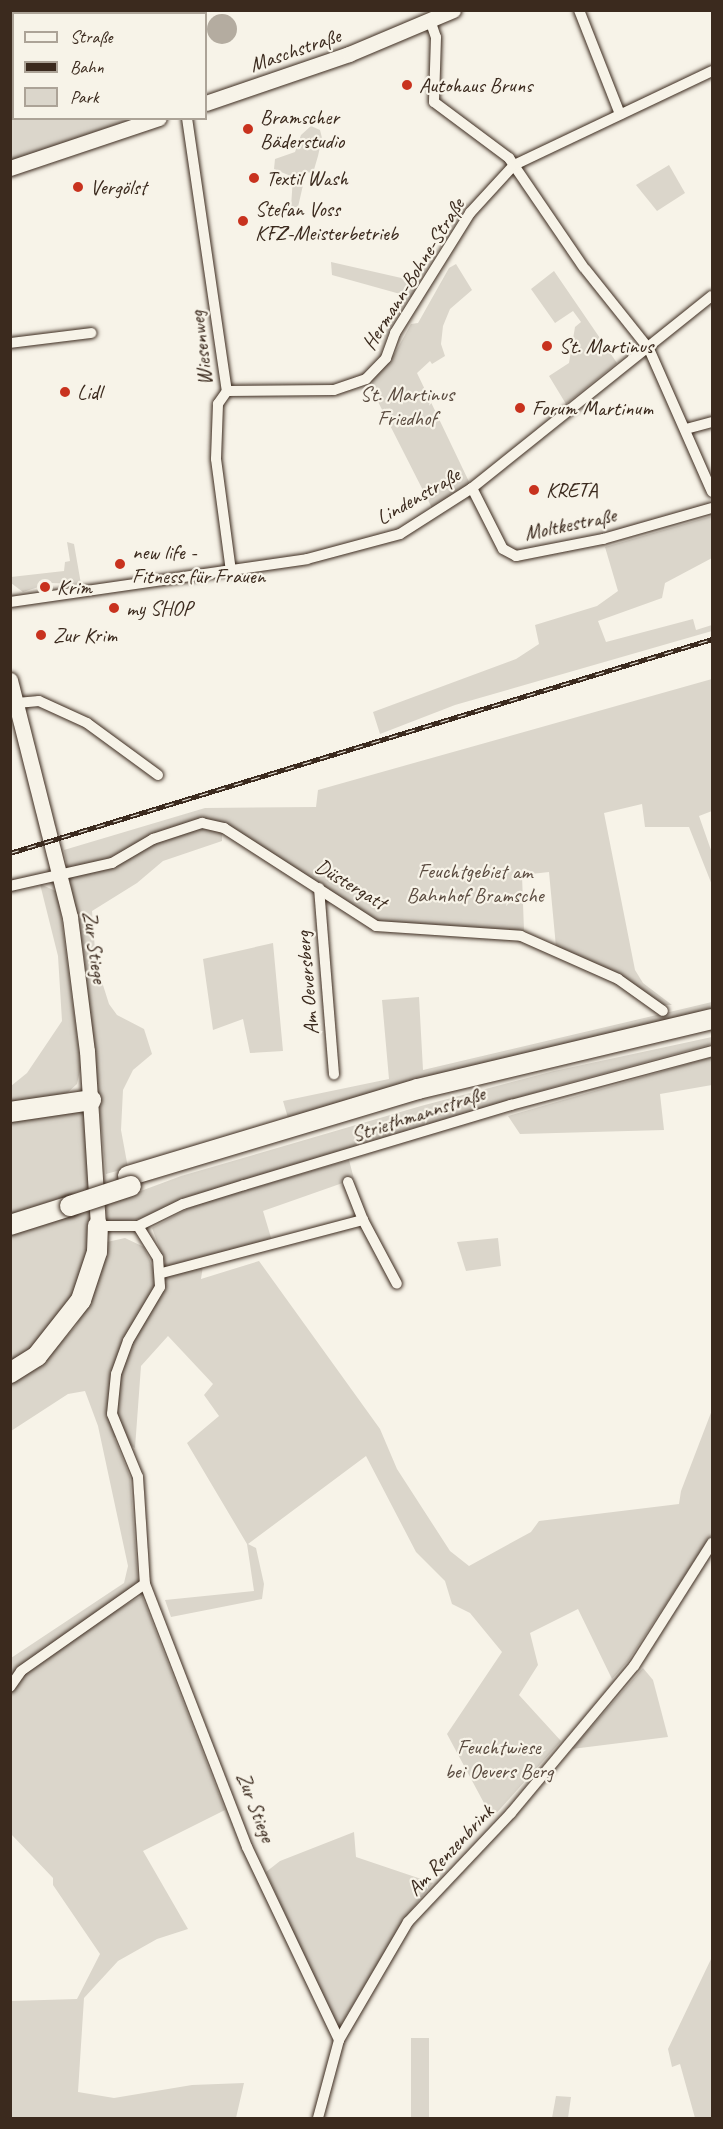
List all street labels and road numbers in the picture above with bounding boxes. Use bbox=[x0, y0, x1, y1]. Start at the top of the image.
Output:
street label: Maschstraße bbox=[246, 23, 344, 77]
street label: Hermann-Bohne-Straße bbox=[356, 194, 470, 354]
street label: Wiesenweg bbox=[184, 309, 218, 387]
street label: Lindenstraße bbox=[372, 462, 464, 530]
street label: Moltkestraße bbox=[522, 502, 618, 546]
street label: Düstergatt bbox=[311, 853, 391, 915]
street label: Zur Stiege bbox=[77, 909, 113, 985]
street label: Am Oeversberg bbox=[290, 930, 324, 1036]
street label: Striethmannstraße bbox=[348, 1081, 488, 1147]
street label: Zur Stiege bbox=[231, 1768, 281, 1846]
street label: Am Renzenbrink bbox=[401, 1799, 499, 1901]

